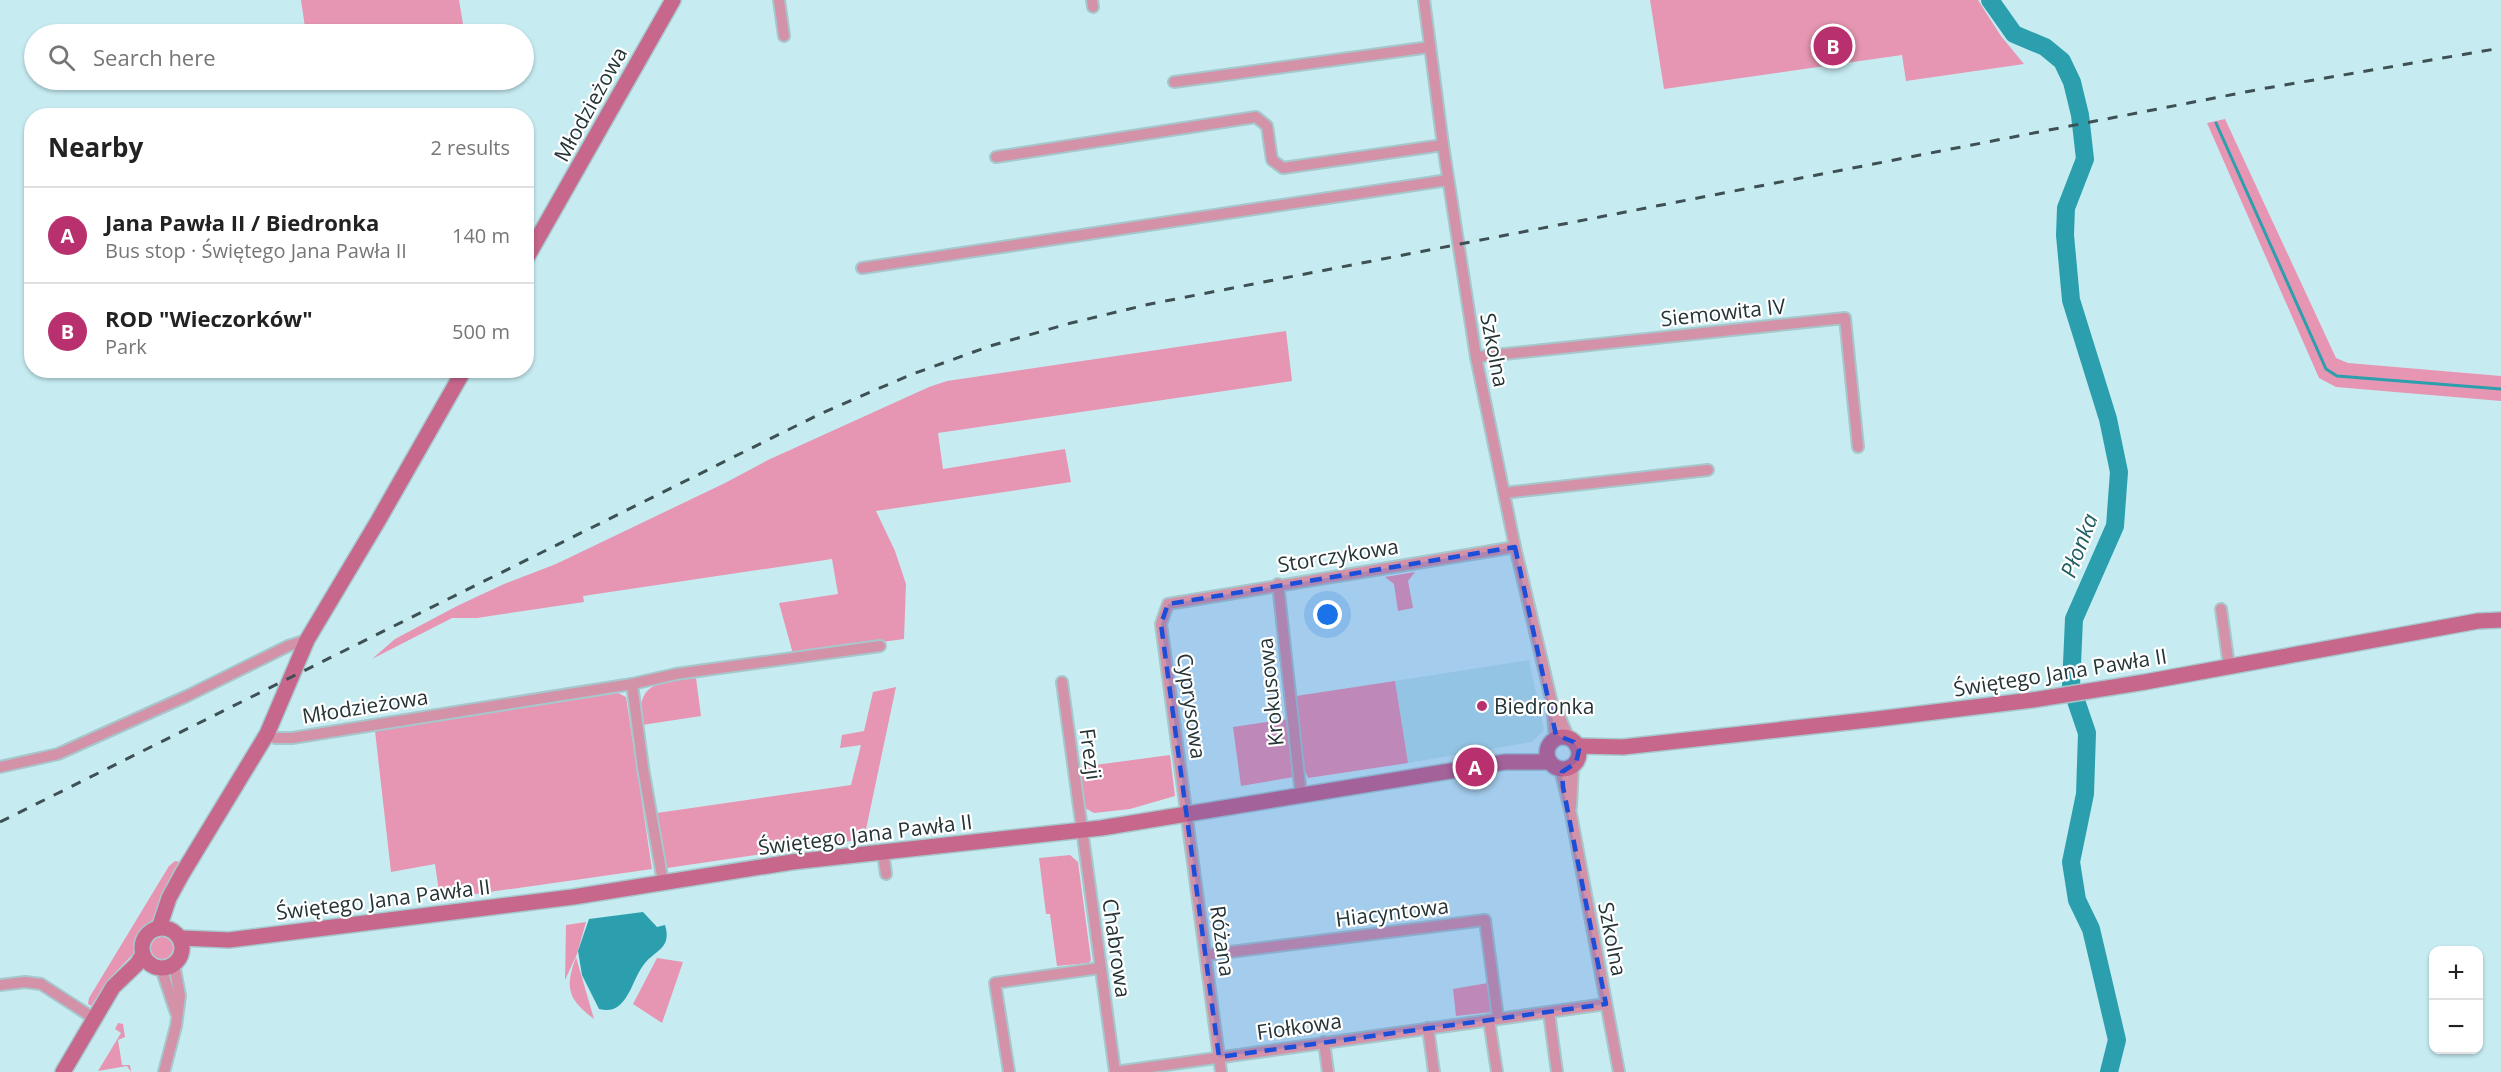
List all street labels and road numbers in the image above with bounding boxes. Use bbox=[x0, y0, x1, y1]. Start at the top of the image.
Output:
street label: Młodzieżowa bbox=[547, 42, 633, 166]
street label: Siemowita IV bbox=[1659, 291, 1787, 332]
street label: Szkolna bbox=[1474, 311, 1516, 389]
street label: Storczykowa bbox=[1275, 532, 1401, 578]
street label: Krokusowa bbox=[1250, 637, 1290, 747]
street label: Świętego Jana Pawła II bbox=[1951, 641, 2169, 703]
street label: Cyprysowa bbox=[1171, 651, 1213, 761]
street label: Młodzieżowa bbox=[300, 682, 430, 730]
street label: Frezji bbox=[1074, 726, 1108, 782]
street label: Świętego Jana Pawła II bbox=[756, 807, 974, 861]
street label: Świętego Jana Pawła II bbox=[274, 872, 492, 926]
street label: Hiacyntowa bbox=[1334, 891, 1450, 933]
street label: Chabrowa bbox=[1096, 897, 1138, 999]
street label: Szkolna bbox=[1592, 900, 1634, 978]
street label: Różana bbox=[1204, 904, 1242, 978]
street label: Fiołkowa bbox=[1255, 1006, 1343, 1046]

